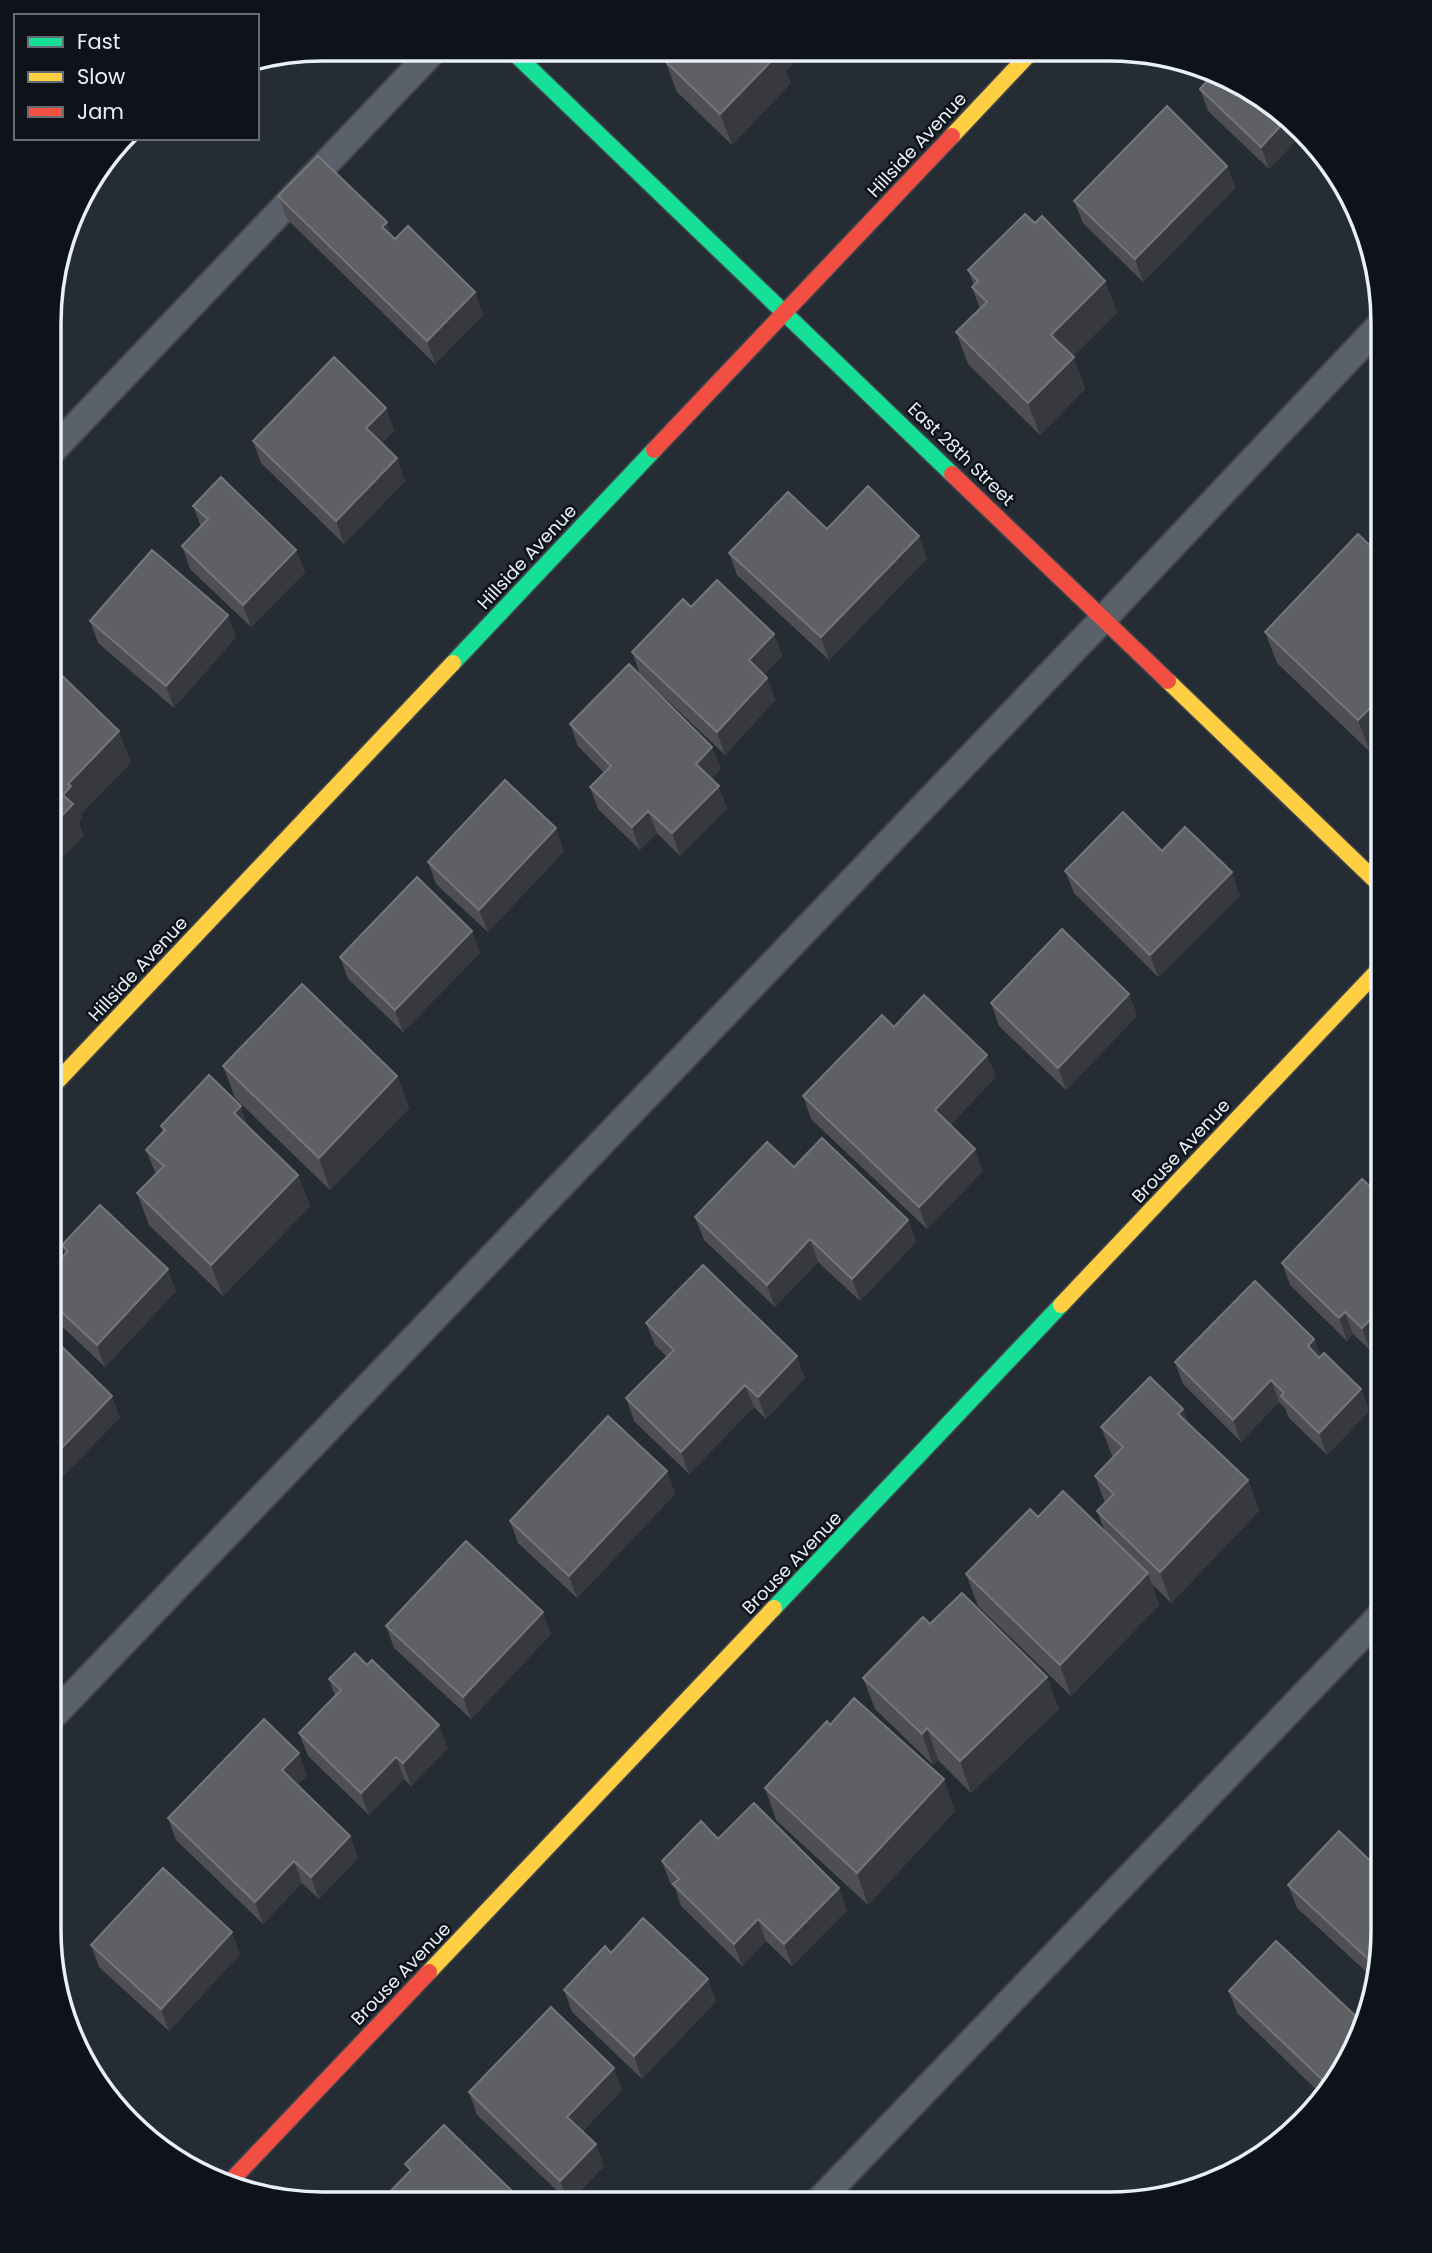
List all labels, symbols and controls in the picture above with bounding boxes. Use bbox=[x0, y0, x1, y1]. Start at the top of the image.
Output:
legend bbox=[14, 14, 259, 140]
text: Fast bbox=[77, 27, 120, 56]
text: Slow bbox=[77, 62, 125, 91]
street label: Hillside Avenue bbox=[861, 87, 972, 203]
text: Jam bbox=[77, 97, 124, 126]
street label: East 28th Street bbox=[903, 396, 1020, 511]
street label: Hillside Avenue bbox=[471, 499, 582, 615]
street label: Hillside Avenue bbox=[82, 911, 193, 1027]
street label: Brouse Avenue bbox=[1126, 1093, 1235, 1208]
street label: Brouse Avenue bbox=[736, 1506, 847, 1619]
street label: Brouse Avenue bbox=[345, 1917, 456, 2030]

